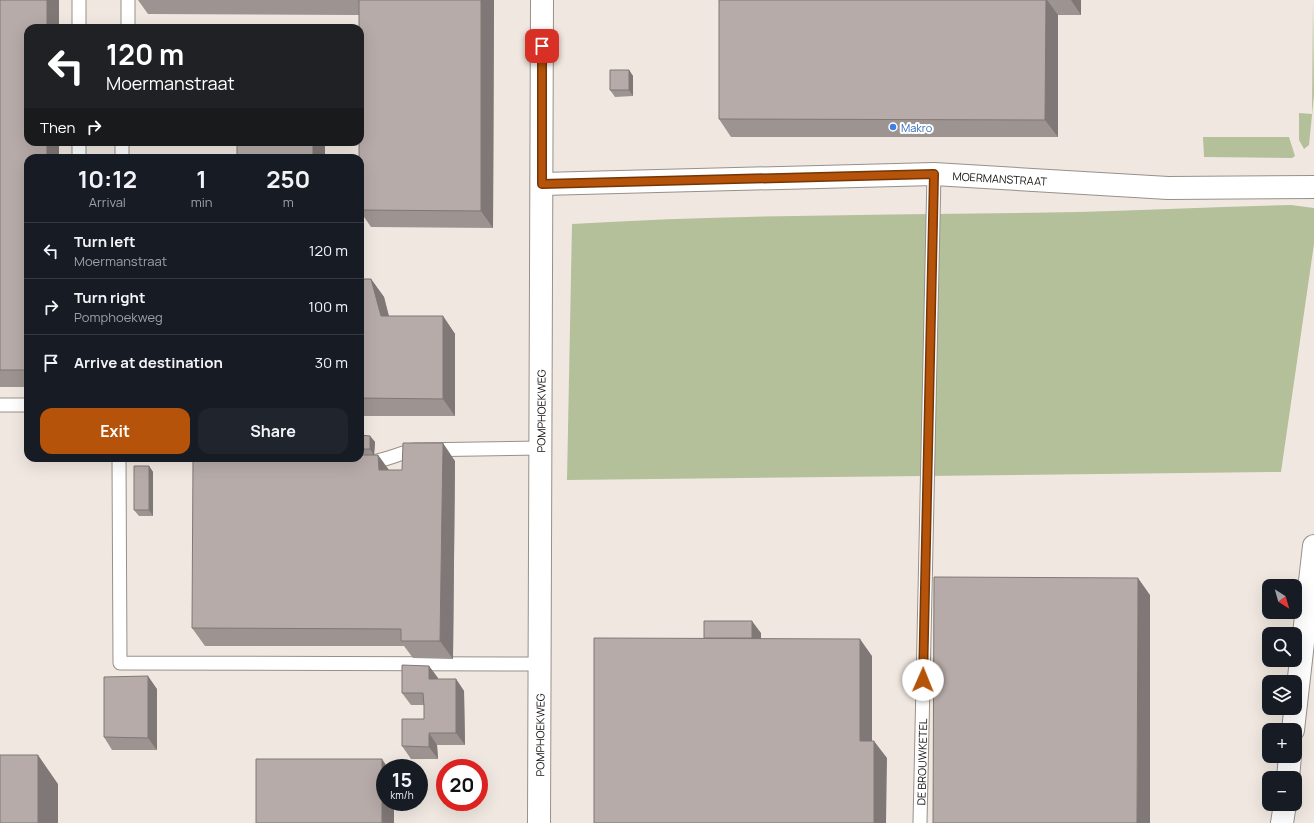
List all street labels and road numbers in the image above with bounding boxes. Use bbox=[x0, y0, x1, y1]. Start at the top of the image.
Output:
street label: MOERMANSTRAAT bbox=[952, 168, 1048, 188]
street label: POMPHOEKWEG bbox=[533, 369, 548, 452]
street label: POMPHOEKWEG bbox=[532, 693, 547, 776]
street label: DE BROUWKETEL bbox=[913, 718, 930, 806]

